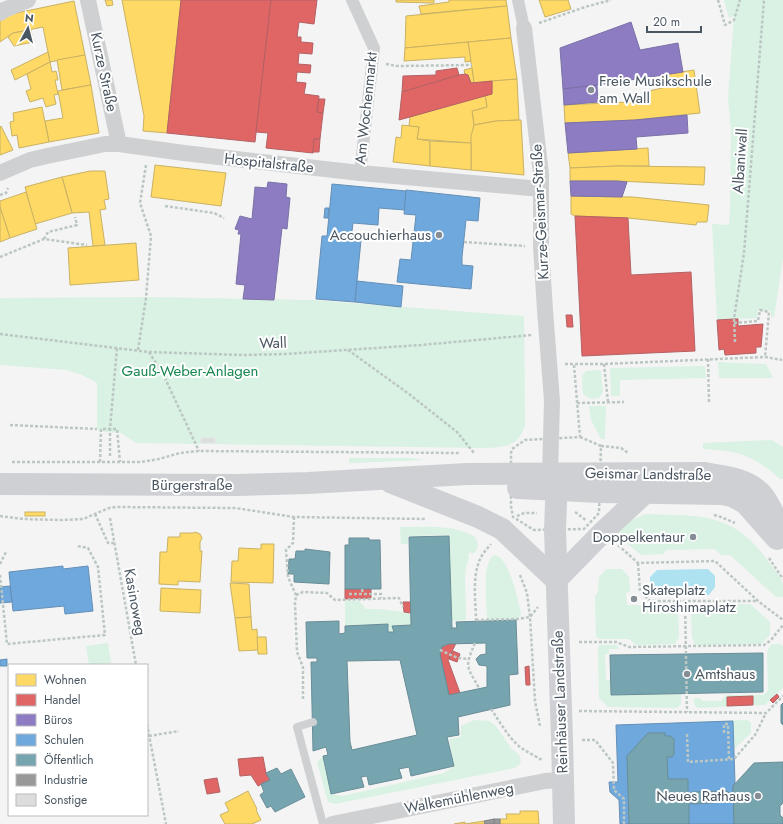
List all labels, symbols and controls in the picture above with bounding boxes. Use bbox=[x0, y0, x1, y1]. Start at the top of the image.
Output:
north arrow bbox=[8, 8, 48, 48]
scale bar bbox=[647, 8, 701, 34]
text: N bbox=[24, 10, 35, 27]
text: 20 m bbox=[653, 13, 680, 31]
street label: Kurze Straße bbox=[85, 30, 123, 114]
street label: Am Wochenmarkt bbox=[349, 50, 383, 165]
place label: Freie Musikschule am Wall bbox=[599, 70, 712, 109]
marker: Freie Musikschule am Wall bbox=[586, 85, 596, 95]
street label: Albaniwall bbox=[727, 128, 753, 194]
street label: Kurze-Geismar-Straße bbox=[525, 143, 555, 280]
street label: Hospitalstraße bbox=[223, 147, 315, 179]
place label: Accouchierhaus bbox=[330, 224, 431, 246]
marker: Accouchierhaus bbox=[434, 230, 444, 240]
street label: Wall bbox=[259, 332, 287, 354]
park label: Gauß-Weber-Anlagen bbox=[122, 360, 258, 382]
street label: Geismar Landstraße bbox=[585, 462, 712, 486]
street label: Bürgerstraße bbox=[152, 474, 233, 496]
place label: Doppelkentaur bbox=[593, 526, 686, 548]
marker: Doppelkentaur bbox=[688, 532, 698, 542]
street label: Kasinoweg bbox=[118, 567, 152, 637]
place label: Skateplatz Hiroshimaplatz bbox=[642, 579, 736, 618]
marker: Skateplatz Hiroshimaplatz bbox=[629, 594, 639, 604]
street label: Reinhäuser Landstraße bbox=[547, 630, 573, 774]
place label: Amtshaus bbox=[695, 663, 755, 685]
legend bbox=[8, 664, 148, 816]
marker: Amtshaus bbox=[682, 669, 692, 679]
text: Wohnen bbox=[44, 671, 87, 689]
text: Handel bbox=[44, 691, 80, 709]
text: Büros bbox=[44, 711, 72, 729]
text: Schulen bbox=[44, 731, 84, 749]
text: Öffentlich bbox=[44, 751, 94, 769]
text: Industrie bbox=[44, 771, 88, 789]
street label: Walkemühlenweg bbox=[403, 777, 515, 819]
place label: Neues Rathaus bbox=[656, 785, 750, 807]
text: Sonstige bbox=[44, 791, 87, 809]
marker: Neues Rathaus bbox=[753, 791, 763, 801]

